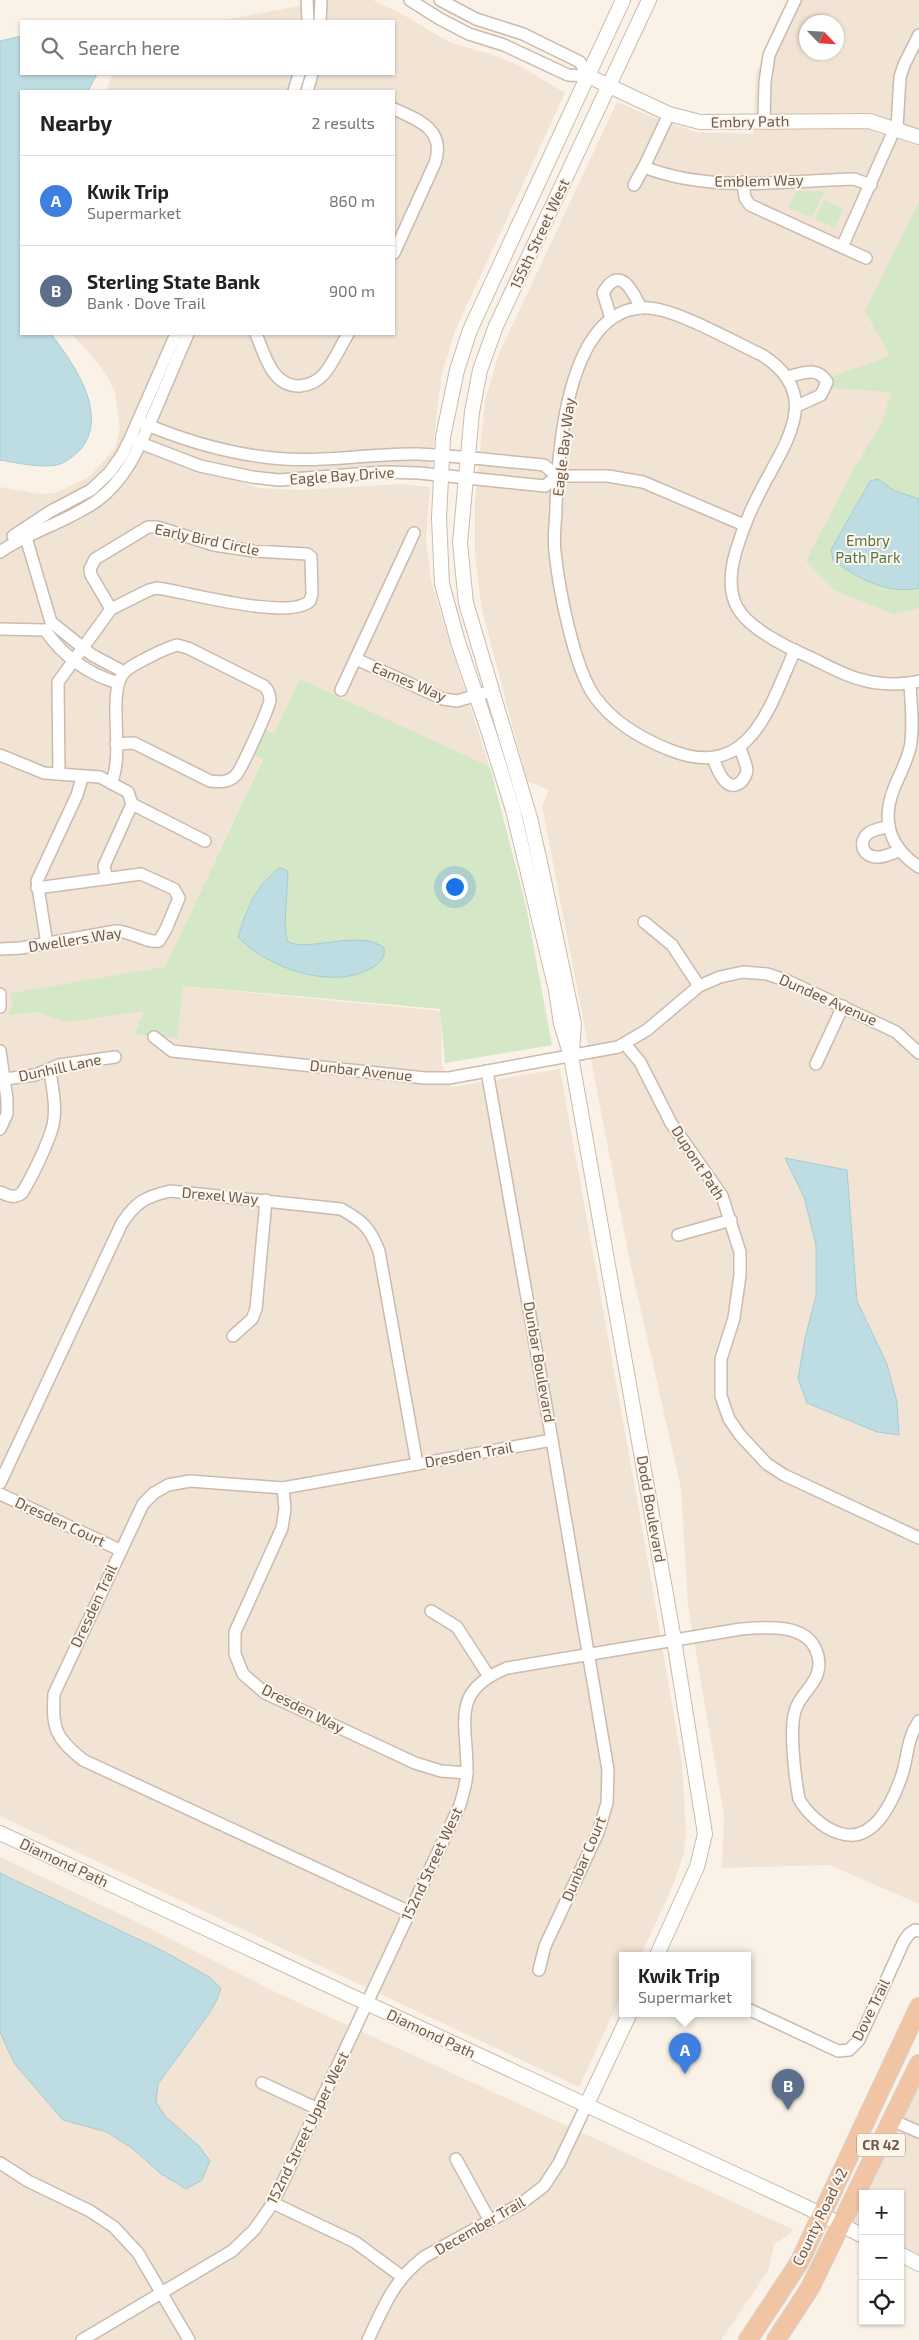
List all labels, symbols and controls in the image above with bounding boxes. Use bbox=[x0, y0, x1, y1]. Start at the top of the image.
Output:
north arrow bbox=[799, 15, 844, 60]
search box bbox=[20, 20, 395, 75]
icon: search bbox=[38, 34, 66, 62]
text: Search here bbox=[78, 36, 180, 59]
text: Nearby bbox=[40, 110, 112, 135]
street label: Embry Path bbox=[711, 111, 789, 131]
text: 2 results bbox=[312, 113, 375, 132]
street label: Emblem Way bbox=[714, 170, 804, 190]
street label: 155th Street West bbox=[506, 175, 573, 292]
text: Kwik Trip bbox=[87, 180, 169, 203]
text: A bbox=[51, 191, 61, 210]
text: 860 m bbox=[329, 191, 375, 210]
text: Supermarket bbox=[87, 203, 181, 222]
text: Sterling State Bank bbox=[87, 270, 260, 293]
text: B bbox=[51, 281, 61, 300]
text: 900 m bbox=[329, 281, 375, 300]
text: Bank · Dove Trail bbox=[87, 293, 205, 312]
street label: Eagle Bay Way bbox=[548, 396, 578, 497]
street label: Eagle Bay Drive bbox=[289, 462, 395, 488]
street label: Early Bird Circle bbox=[153, 519, 261, 559]
park label: Embry Path Park bbox=[835, 531, 901, 566]
street label: Eames Way bbox=[370, 657, 449, 705]
your location bbox=[442, 874, 468, 900]
street label: Dwellers Way bbox=[27, 923, 123, 955]
street label: Dundee Avenue bbox=[777, 969, 880, 1029]
street label: Dunhill Lane bbox=[17, 1049, 103, 1085]
street label: Dunbar Avenue bbox=[309, 1056, 413, 1084]
street label: Dupont Path bbox=[668, 1122, 730, 1203]
street label: Drexel Way bbox=[181, 1183, 259, 1207]
street label: Dunbar Boulevard bbox=[520, 1300, 559, 1424]
street label: Dresden Trail bbox=[423, 1437, 515, 1471]
street label: Dodd Boulevard bbox=[634, 1454, 670, 1564]
street label: Dresden Court bbox=[12, 1492, 109, 1550]
street label: Dresden Trail bbox=[66, 1561, 120, 1650]
street label: Dresden Way bbox=[259, 1680, 348, 1737]
street label: 152nd Street West bbox=[397, 1804, 465, 1923]
street label: Dunbar Court bbox=[557, 1813, 609, 1904]
street label: Diamond Path bbox=[17, 1834, 112, 1890]
popup bbox=[619, 1952, 751, 2017]
text: Kwik Trip bbox=[638, 1964, 720, 1987]
street label: Dove Trail bbox=[847, 1975, 893, 2044]
text: Supermarket bbox=[638, 1987, 732, 2006]
street label: Diamond Path bbox=[384, 2005, 479, 2061]
pin: A bbox=[669, 2033, 701, 2074]
street label: 152nd Street Upper West bbox=[262, 2048, 352, 2207]
pin: B bbox=[772, 2069, 804, 2110]
road number: CR 42 bbox=[857, 2134, 905, 2156]
street label: County Road 42 bbox=[788, 2165, 851, 2268]
map controls bbox=[859, 2190, 904, 2325]
button: + bbox=[859, 2190, 904, 2235]
street label: December Trail bbox=[431, 2192, 528, 2258]
button: − bbox=[859, 2235, 904, 2280]
button: locate bbox=[859, 2280, 904, 2325]

